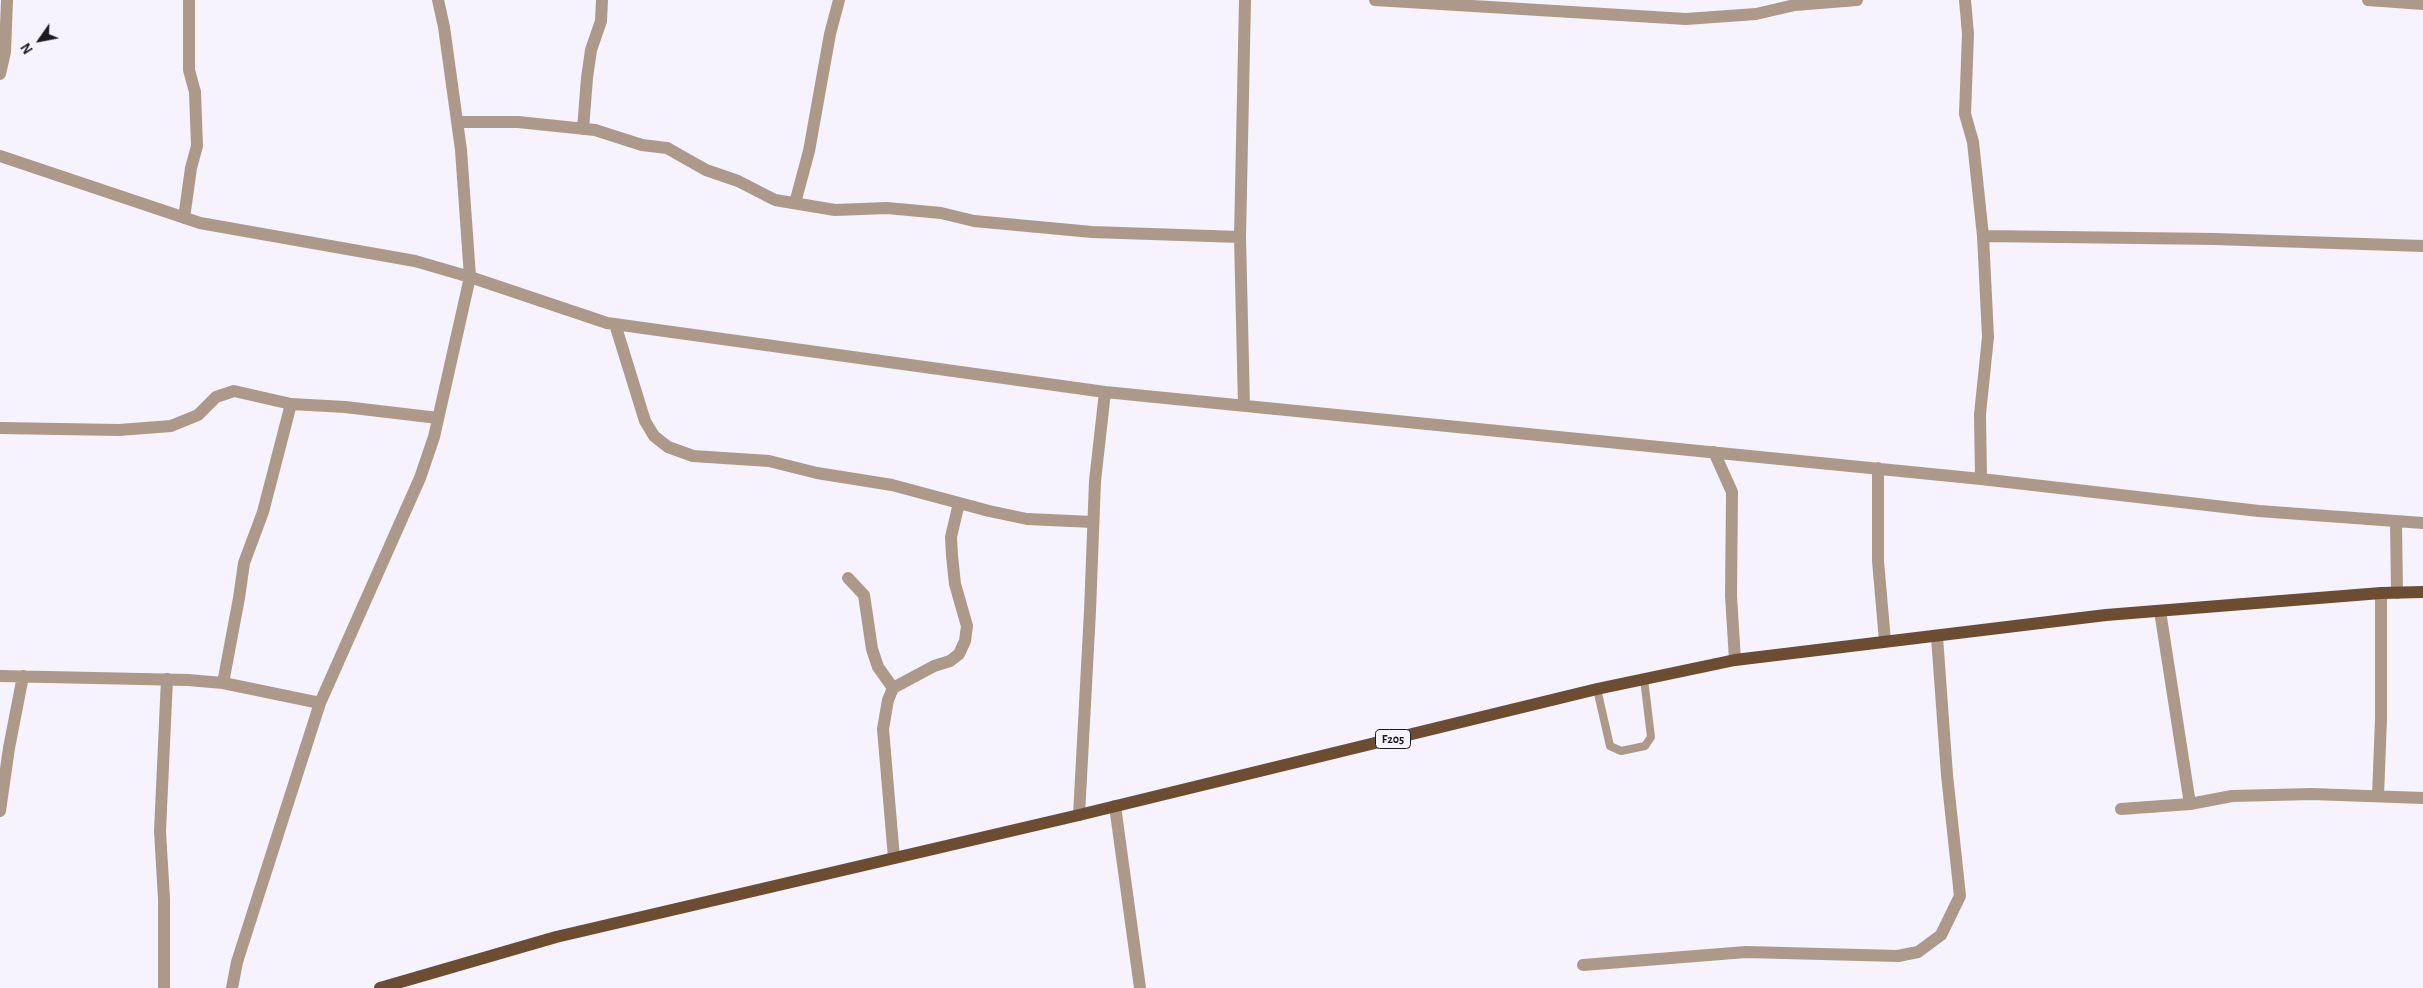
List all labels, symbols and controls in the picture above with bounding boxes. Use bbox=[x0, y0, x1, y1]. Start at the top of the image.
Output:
north arrow bbox=[15, 15, 65, 65]
text: N bbox=[19, 40, 36, 56]
road number: F205 bbox=[1376, 730, 1410, 749]

